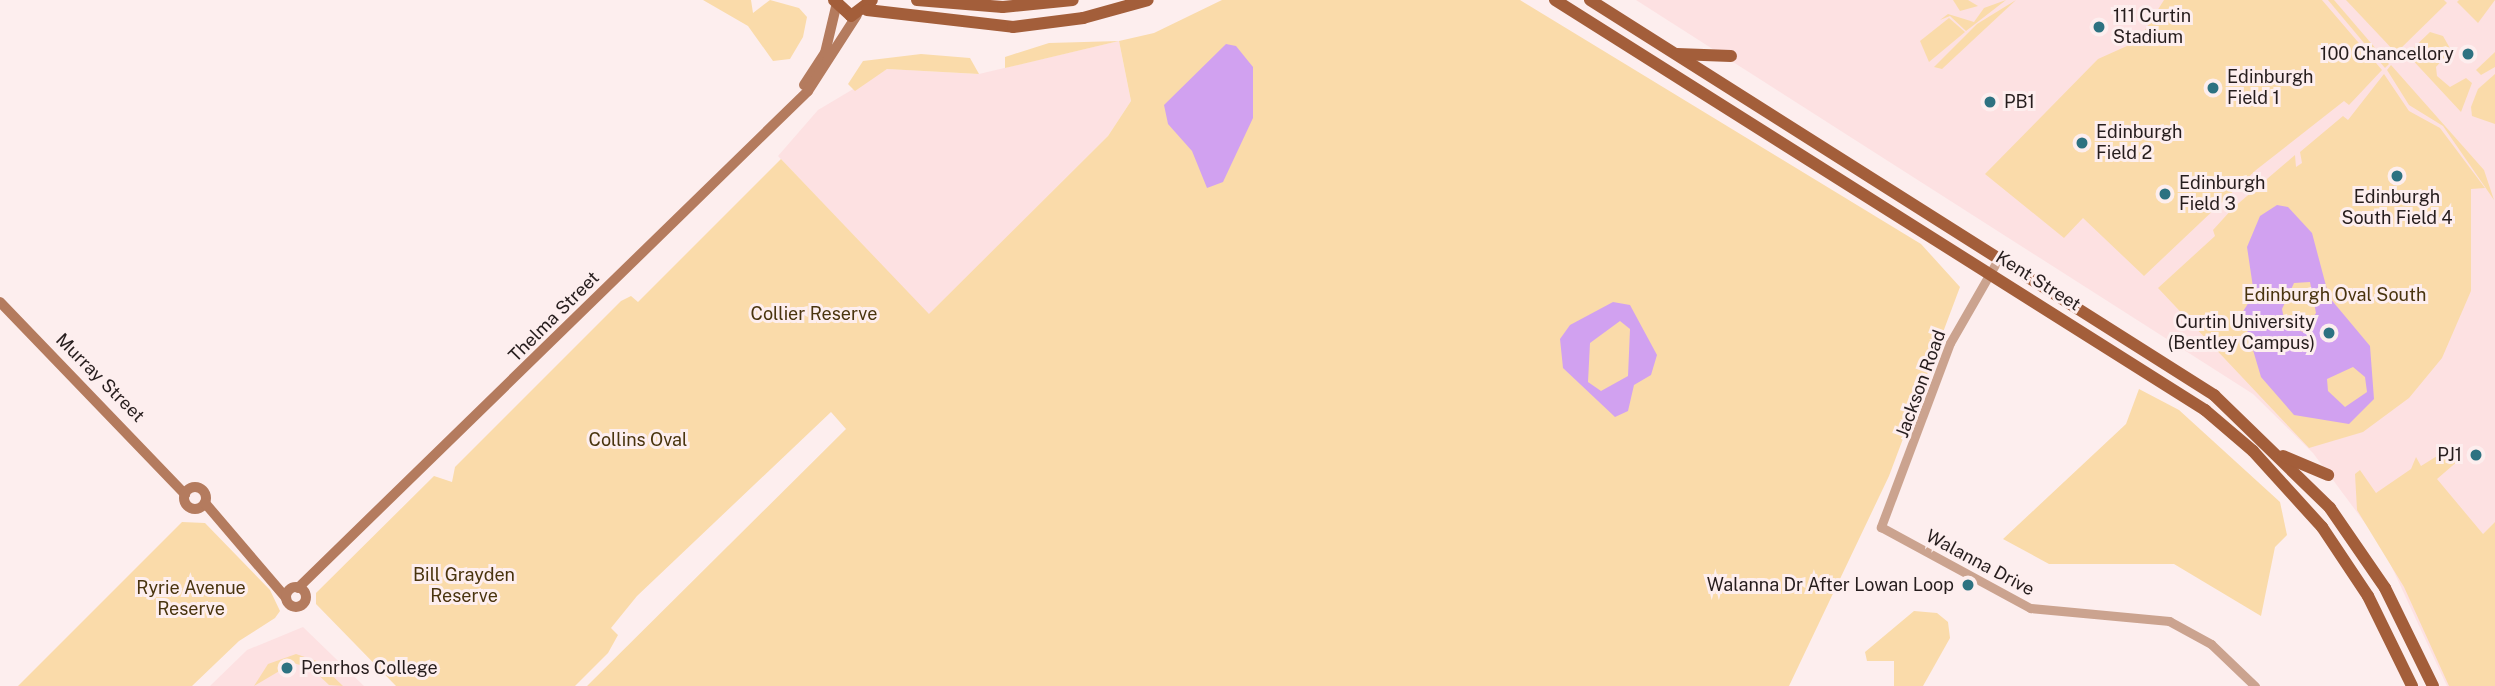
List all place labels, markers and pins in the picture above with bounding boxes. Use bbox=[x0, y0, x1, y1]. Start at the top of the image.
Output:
place label: 111 Curtin Stadium bbox=[2113, 6, 2191, 48]
marker: 111 Curtin Stadium bbox=[2091, 19, 2107, 35]
place label: 100 Chancellory bbox=[2320, 43, 2454, 65]
marker: 100 Chancellory bbox=[2460, 46, 2476, 62]
place label: Edinburgh Field 1 bbox=[2227, 67, 2313, 110]
marker: Edinburgh Field 1 bbox=[2205, 80, 2221, 96]
place label: PB1 bbox=[2004, 91, 2035, 113]
marker: PB1 bbox=[1982, 94, 1998, 110]
place label: Edinburgh Field 2 bbox=[2096, 122, 2182, 164]
marker: Edinburgh Field 2 bbox=[2074, 135, 2090, 151]
marker: Edinburgh South Field 4 bbox=[2389, 168, 2405, 184]
place label: Edinburgh Field 3 bbox=[2179, 173, 2265, 216]
marker: Edinburgh Field 3 bbox=[2157, 186, 2173, 202]
place label: Edinburgh South Field 4 bbox=[2341, 187, 2453, 230]
place label: Curtin University (Bentley Campus) bbox=[2168, 312, 2315, 354]
marker: Curtin University (Bentley Campus) bbox=[2321, 325, 2337, 341]
place label: PJ1 bbox=[2437, 444, 2462, 466]
marker: PJ1 bbox=[2468, 447, 2484, 463]
place label: Walanna Dr After Lowan Loop bbox=[1707, 574, 1954, 596]
marker: Walanna Dr After Lowan Loop bbox=[1960, 577, 1976, 593]
place label: Penrhos College bbox=[301, 657, 438, 679]
marker: Penrhos College bbox=[279, 660, 295, 676]

